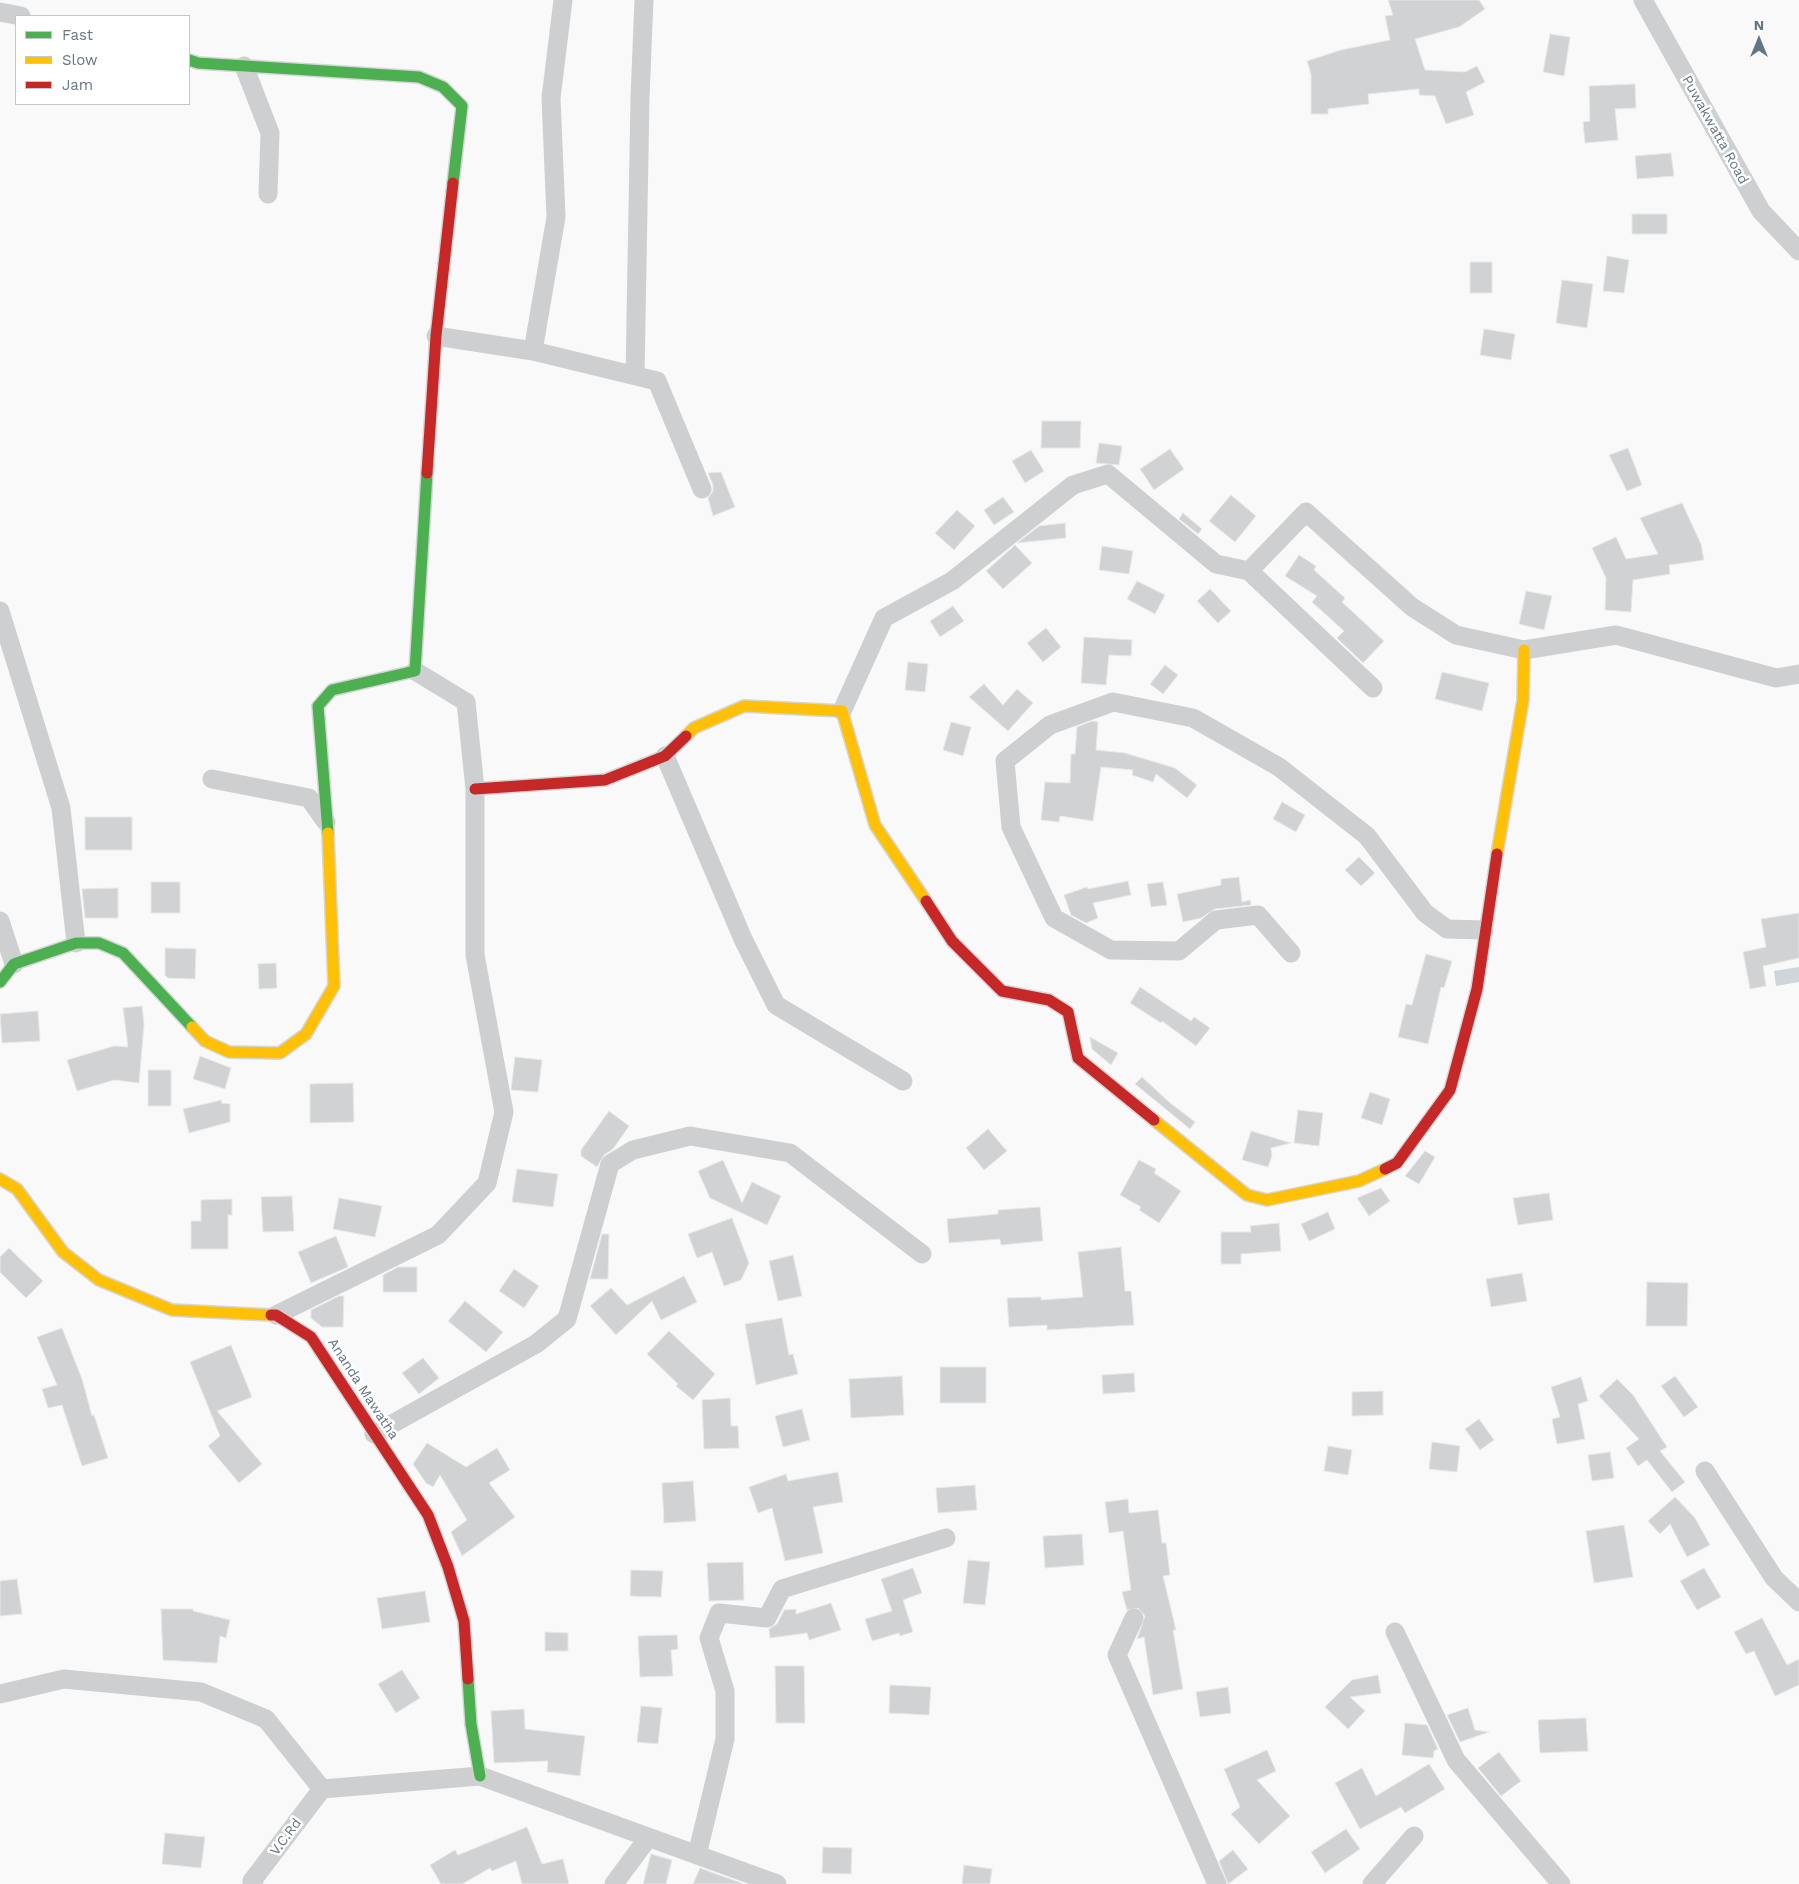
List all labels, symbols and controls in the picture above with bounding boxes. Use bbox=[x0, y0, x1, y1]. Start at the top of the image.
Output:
legend bbox=[15, 15, 190, 105]
north arrow bbox=[1734, 15, 1784, 65]
text: N bbox=[1754, 17, 1764, 33]
text: Fast bbox=[62, 26, 93, 44]
text: Slow bbox=[62, 51, 98, 69]
street label: Puwakwatta Road bbox=[1678, 73, 1752, 187]
text: Jam bbox=[62, 76, 93, 94]
street label: Ananda Mawatha bbox=[324, 1335, 402, 1443]
street label: V.C.Rd bbox=[267, 1815, 305, 1859]

